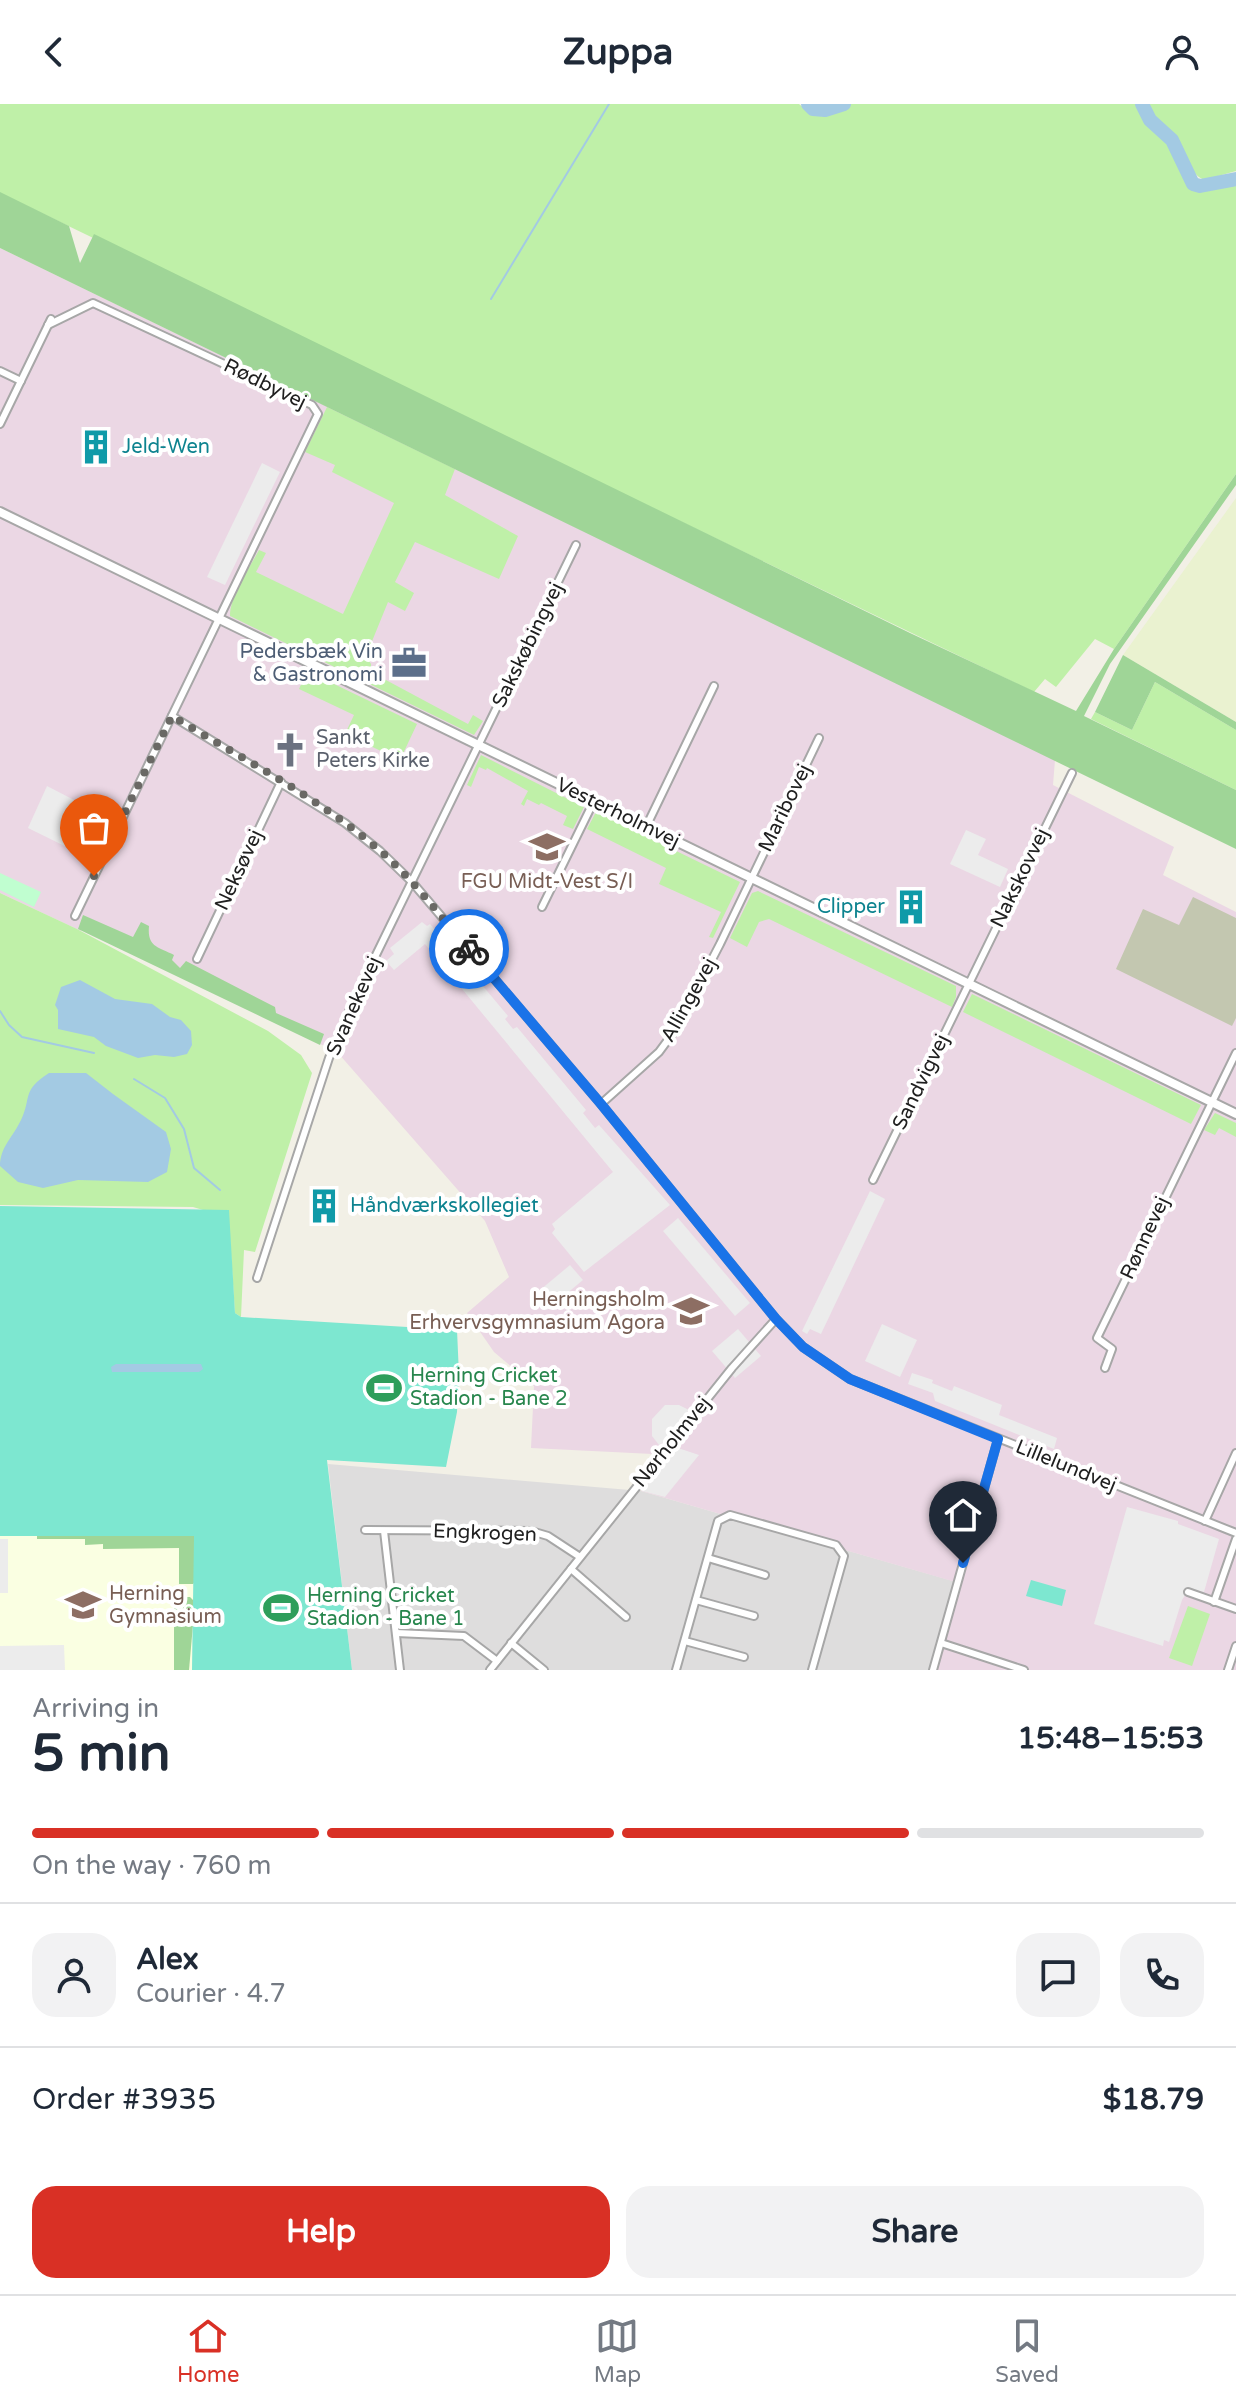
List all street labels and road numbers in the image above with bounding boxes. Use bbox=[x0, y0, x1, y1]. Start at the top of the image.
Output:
street label: Rødbyvej bbox=[220, 354, 310, 414]
street label: Sakskøbingvej bbox=[487, 579, 569, 711]
street label: Maribovej bbox=[753, 760, 817, 856]
street label: Vesterholmvej bbox=[552, 773, 684, 853]
street label: Nakskovvej bbox=[986, 824, 1054, 932]
street label: Neksøvej bbox=[210, 826, 268, 914]
street label: Svanekevej bbox=[322, 953, 386, 1059]
street label: Allingevej bbox=[656, 954, 722, 1046]
street label: Sandvigvej bbox=[888, 1030, 954, 1134]
street label: Rønnevej bbox=[1115, 1193, 1175, 1283]
street label: Nørholmvej bbox=[628, 1392, 716, 1492]
street label: Lillelundvej bbox=[1012, 1435, 1120, 1497]
street label: Engkrogen bbox=[433, 1519, 537, 1547]

